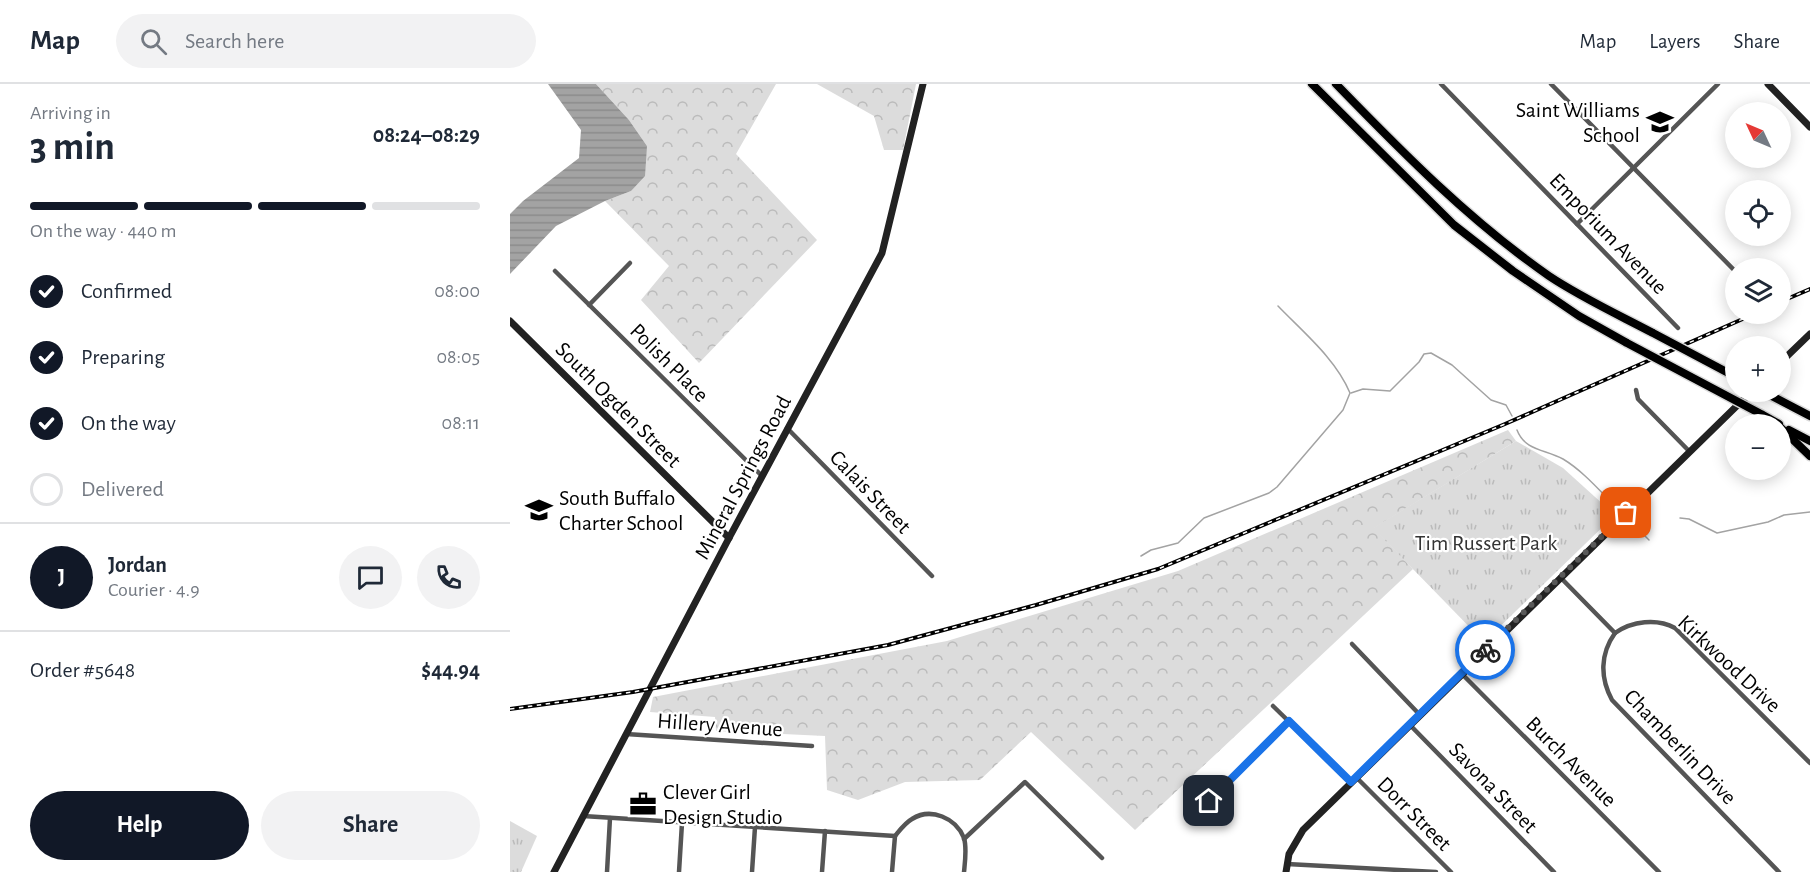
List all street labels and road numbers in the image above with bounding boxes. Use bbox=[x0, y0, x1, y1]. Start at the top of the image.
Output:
street label: Emporium Avenue bbox=[1545, 169, 1671, 298]
street label: Polish Place bbox=[626, 319, 713, 406]
street label: South Ogden Street bbox=[551, 338, 685, 472]
street label: Mineral Springs Road bbox=[691, 392, 795, 563]
street label: Calais Street bbox=[826, 446, 915, 537]
street label: Kirkwood Drive bbox=[1674, 611, 1785, 717]
street label: Chamberlin Drive bbox=[1620, 685, 1740, 808]
street label: Hillery Avenue bbox=[656, 710, 784, 740]
street label: Burch Avenue bbox=[1522, 712, 1621, 811]
street label: Savona Street bbox=[1445, 738, 1542, 837]
street label: Dorr Street bbox=[1373, 773, 1455, 855]

